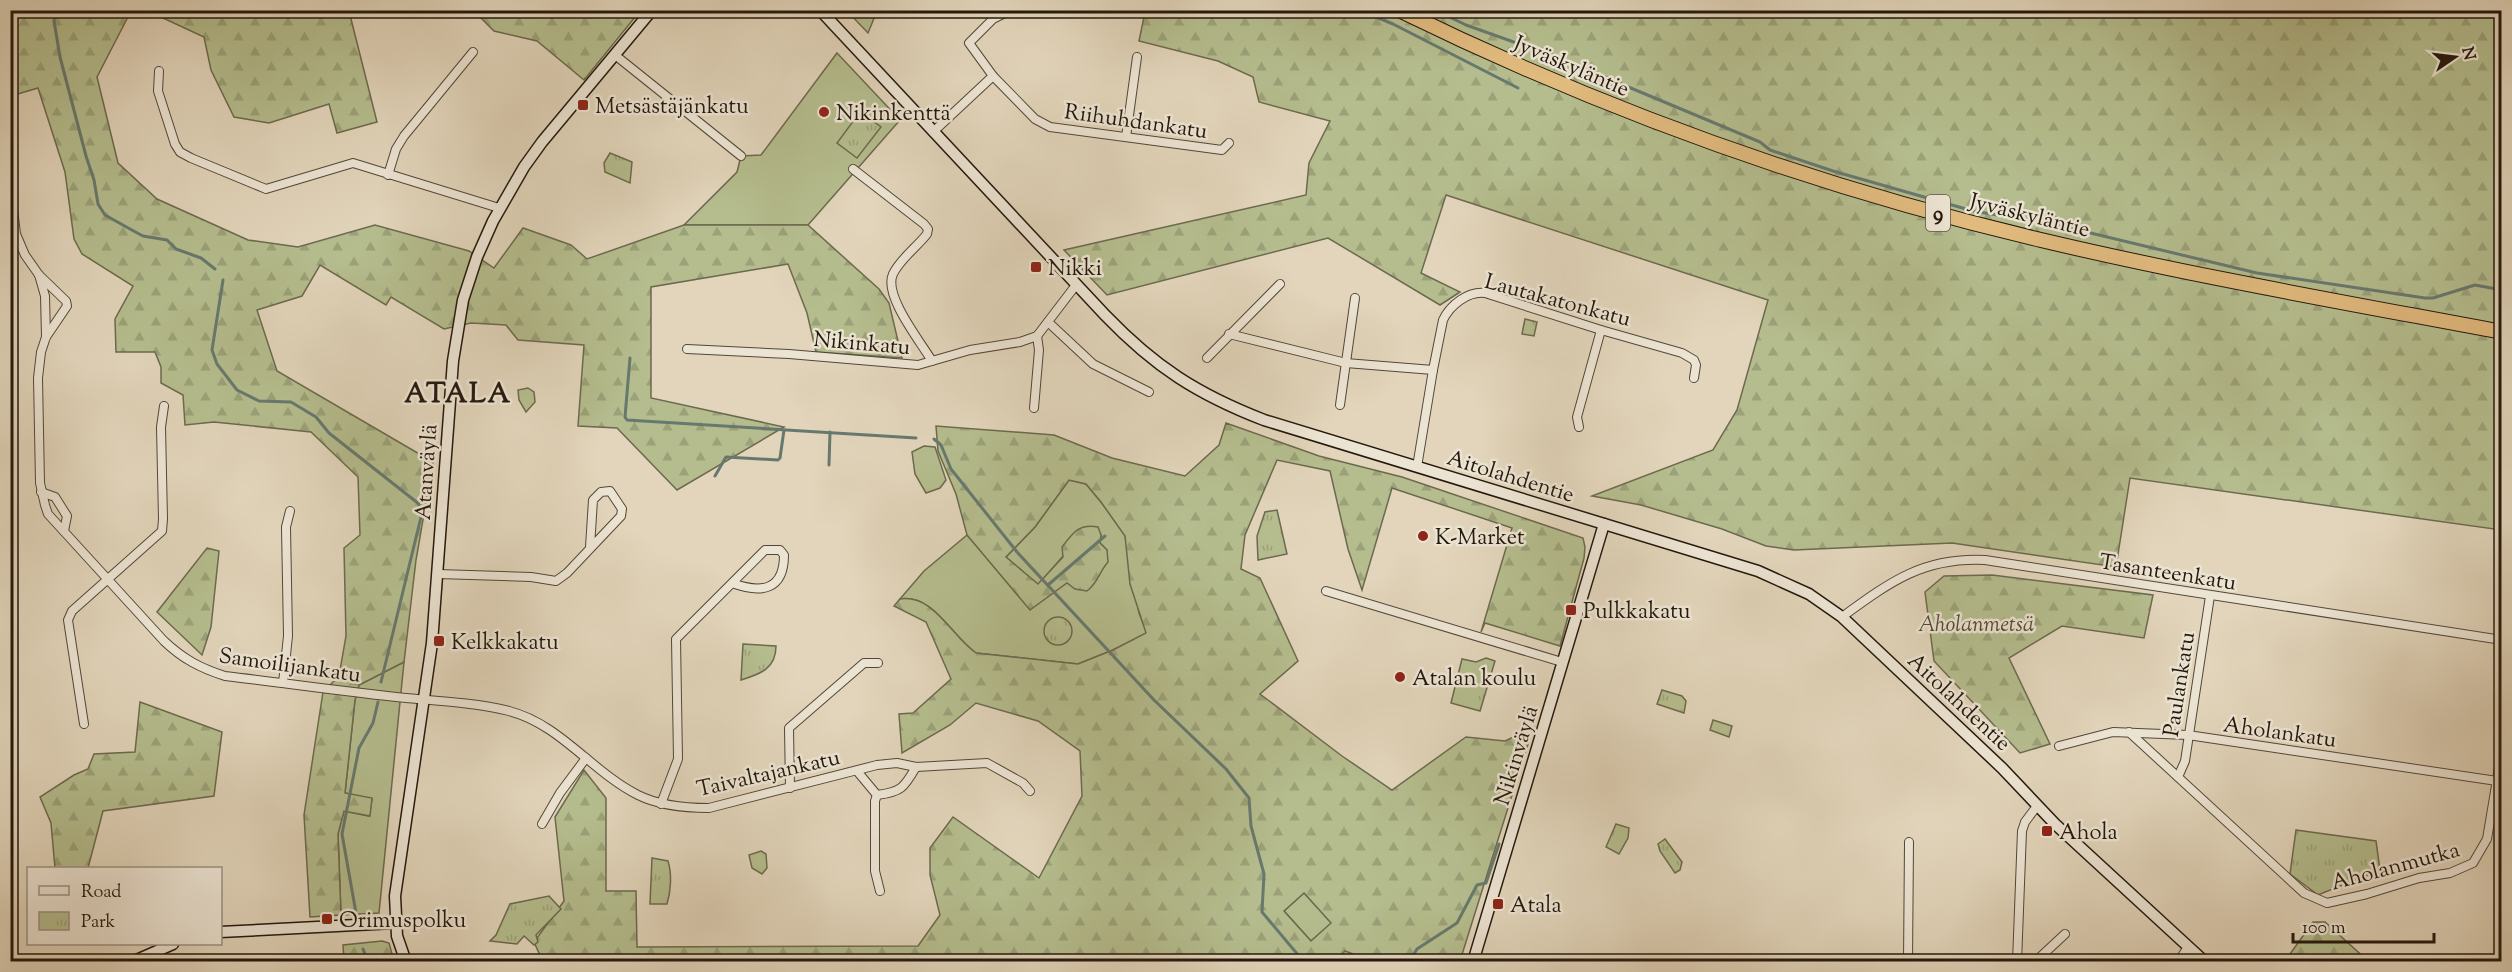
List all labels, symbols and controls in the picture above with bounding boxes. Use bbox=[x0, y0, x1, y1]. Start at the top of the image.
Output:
north arrow bbox=[2425, 27, 2485, 87]
street label: Jyväskyläntie bbox=[1507, 29, 1634, 107]
text: N bbox=[2454, 45, 2480, 63]
place label: Metsästäjänkatu bbox=[595, 92, 749, 124]
street label: Riihuhdankatu bbox=[1062, 97, 1209, 149]
marker: Metsästäjänkatu bbox=[576, 98, 590, 112]
place label: Nikinkenttä bbox=[836, 99, 951, 131]
marker: Nikinkenttä bbox=[817, 105, 831, 119]
street label: Jyväskyläntie bbox=[1965, 186, 2093, 247]
road number: 9 bbox=[1926, 195, 1950, 231]
place label: Nikki bbox=[1048, 254, 1102, 286]
marker: Nikki bbox=[1029, 260, 1043, 274]
street label: Lautakatonkatu bbox=[1481, 267, 1634, 337]
street label: Nikinkatu bbox=[812, 325, 912, 365]
district label: ATALA bbox=[404, 375, 512, 415]
street label: Atanväylä bbox=[409, 423, 447, 521]
street label: Aitolahdentie bbox=[1443, 443, 1578, 512]
place label: K-Market bbox=[1435, 523, 1525, 555]
marker: K-Market bbox=[1416, 529, 1430, 543]
street label: Tasanteenkatu bbox=[2097, 547, 2239, 601]
place label: Pulkkakatu bbox=[1583, 597, 1691, 629]
marker: Pulkkakatu bbox=[1564, 603, 1578, 617]
park label: Aholanmetsä bbox=[1918, 610, 2034, 642]
place label: Kelkkakatu bbox=[451, 628, 559, 660]
street label: Paulankatu bbox=[2157, 629, 2205, 739]
marker: Kelkkakatu bbox=[432, 634, 446, 648]
street label: Samoilijankatu bbox=[216, 641, 363, 693]
street label: Aitolahdentie bbox=[1899, 647, 2017, 760]
place label: Atalan koulu bbox=[1412, 664, 1536, 696]
marker: Atalan koulu bbox=[1393, 670, 1407, 684]
street label: Nikinväylä bbox=[1488, 702, 1548, 810]
street label: Aholankatu bbox=[2221, 710, 2339, 758]
street label: Taivaltajankatu bbox=[694, 743, 844, 807]
place label: Ahola bbox=[2059, 818, 2118, 850]
marker: Ahola bbox=[2040, 824, 2054, 838]
street label: Aholanmutka bbox=[2328, 835, 2464, 900]
legend bbox=[27, 867, 222, 945]
text: Road bbox=[81, 880, 121, 906]
place label: Atala bbox=[1510, 891, 1562, 923]
marker: Atala bbox=[1491, 897, 1505, 911]
place label: Orimuspolku bbox=[339, 906, 467, 938]
scale bar bbox=[2293, 906, 2434, 944]
text: Park bbox=[81, 910, 116, 936]
marker: Orimuspolku bbox=[320, 912, 334, 926]
text: 100 m bbox=[2302, 916, 2346, 942]

